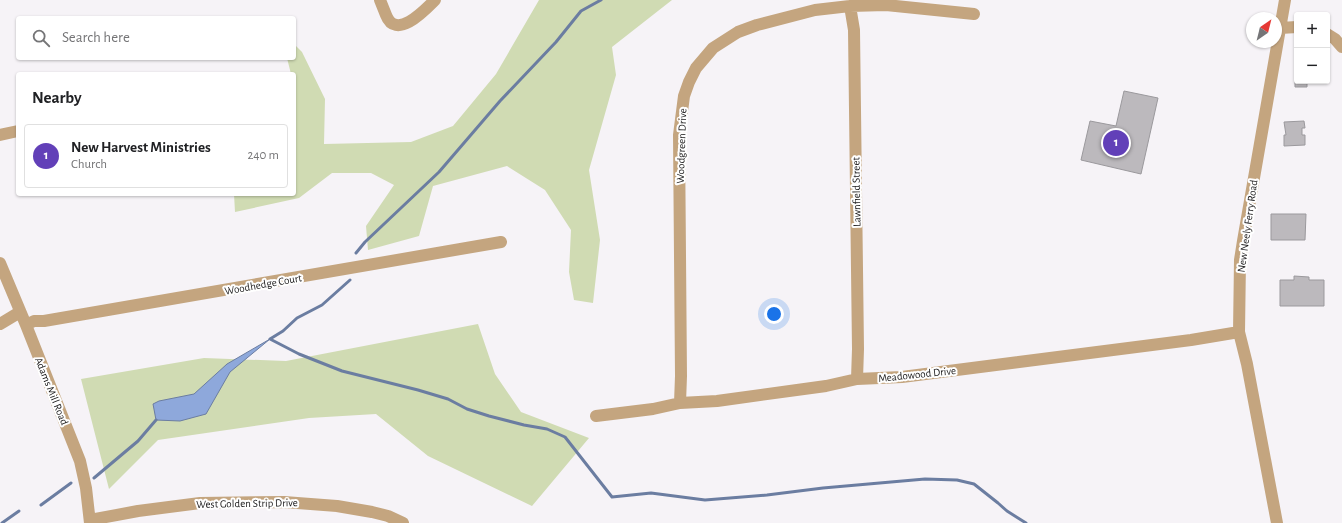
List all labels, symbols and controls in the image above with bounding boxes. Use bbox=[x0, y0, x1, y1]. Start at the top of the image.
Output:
north arrow bbox=[1246, 12, 1282, 48]
map controls bbox=[1294, 12, 1330, 84]
button: + bbox=[1294, 12, 1330, 48]
search box bbox=[16, 16, 296, 60]
icon: search bbox=[30, 27, 52, 49]
text: Search here bbox=[62, 30, 130, 45]
button: − bbox=[1294, 48, 1330, 84]
text: Nearby bbox=[32, 89, 82, 106]
street label: Woodgreen Drive bbox=[675, 108, 688, 184]
pin: 1 bbox=[1103, 128, 1129, 158]
text: New Harvest Ministries bbox=[71, 140, 211, 155]
text: 1 bbox=[44, 149, 48, 162]
text: 240 m bbox=[247, 149, 279, 162]
street label: Lawnfield Street bbox=[850, 157, 863, 227]
text: Church bbox=[71, 158, 107, 171]
street label: New Neely Ferry Road bbox=[1236, 179, 1259, 273]
street label: Woodhedge Court bbox=[224, 272, 303, 297]
your location bbox=[764, 304, 784, 324]
street label: Adams Mill Road bbox=[33, 356, 70, 427]
street label: Meadowood Drive bbox=[878, 365, 956, 384]
street label: West Golden Strip Drive bbox=[196, 497, 298, 510]

